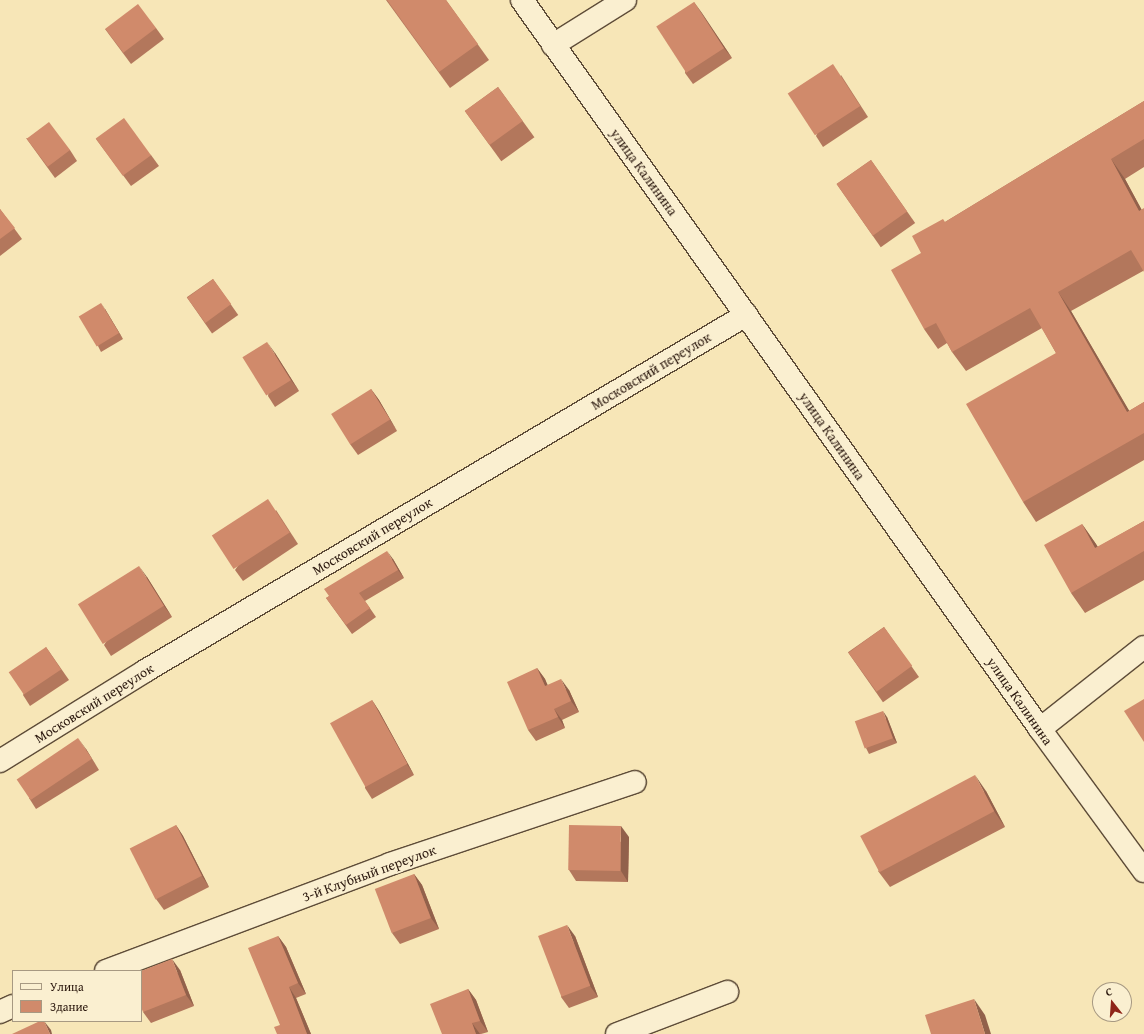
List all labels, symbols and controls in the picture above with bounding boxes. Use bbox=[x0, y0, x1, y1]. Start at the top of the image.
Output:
street label: улица Калинина bbox=[607, 125, 681, 219]
street label: Московский переулок bbox=[588, 329, 714, 413]
street label: улица Калинина bbox=[795, 389, 869, 483]
street label: Московский переулок bbox=[309, 494, 435, 578]
street label: улица Калинина bbox=[983, 654, 1057, 748]
street label: Московский переулок bbox=[32, 660, 156, 746]
street label: 3-й Клубный переулок bbox=[300, 841, 438, 905]
legend bbox=[12, 970, 142, 1022]
text: Улица bbox=[50, 978, 84, 995]
north arrow bbox=[1092, 982, 1132, 1022]
text: С bbox=[1103, 983, 1114, 1000]
text: Здание bbox=[50, 998, 88, 1015]

